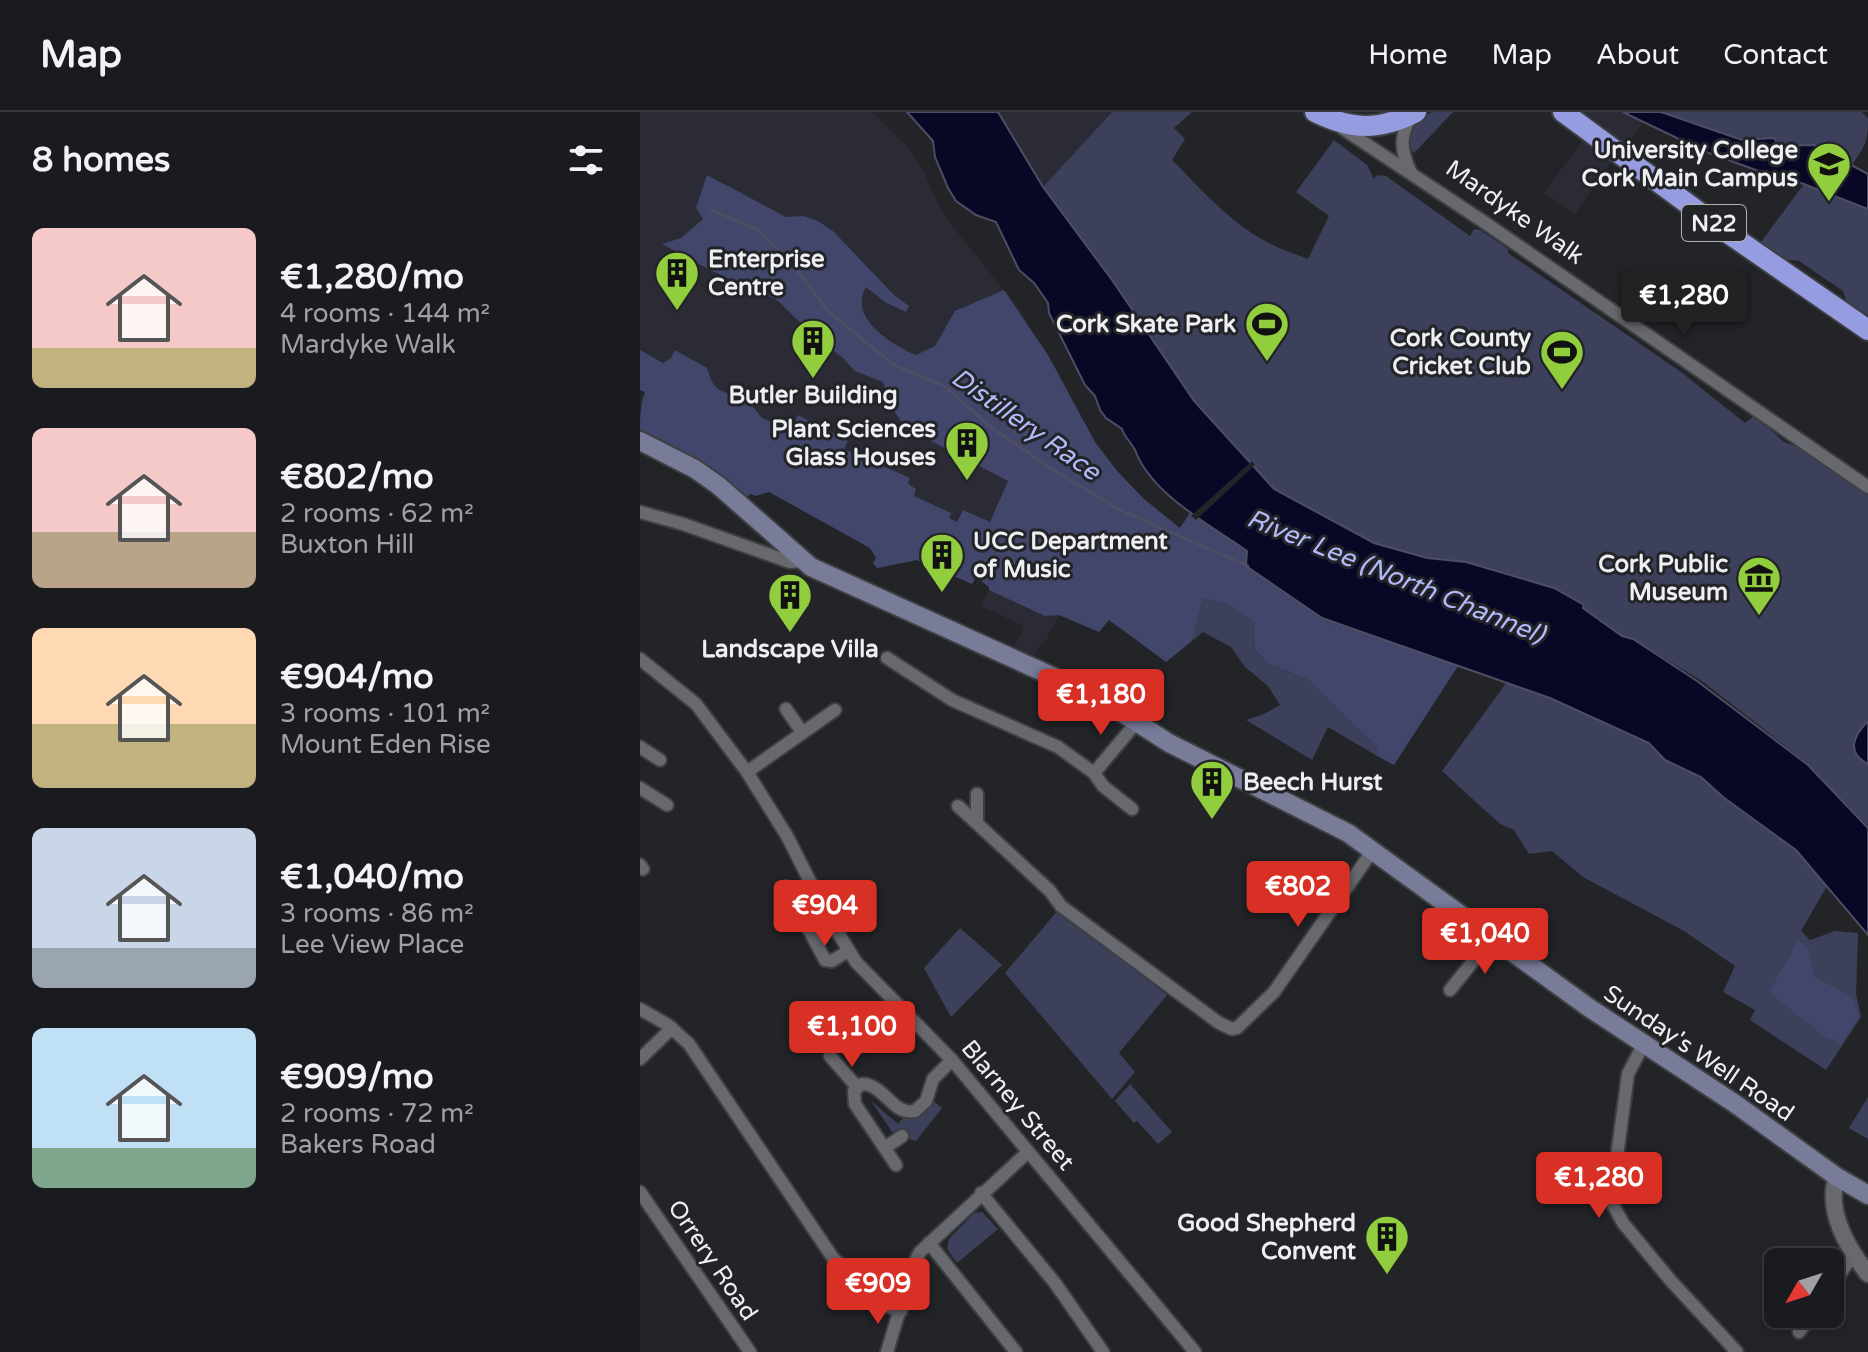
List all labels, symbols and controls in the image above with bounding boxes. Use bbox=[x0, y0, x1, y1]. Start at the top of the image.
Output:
text: Map bbox=[40, 32, 122, 78]
text: Home bbox=[1368, 38, 1448, 72]
text: Map bbox=[1492, 38, 1552, 72]
text: About bbox=[1596, 38, 1679, 72]
text: Contact bbox=[1723, 38, 1828, 72]
place label: University College Cork Main Campus bbox=[1582, 136, 1798, 193]
icon: filters bbox=[564, 138, 608, 182]
text: 8 homes bbox=[32, 140, 170, 181]
school or university icon: University College Cork Main Campus bbox=[1805, 140, 1853, 203]
street label: Mardyke Walk bbox=[1440, 154, 1589, 271]
road number: N22 bbox=[1682, 205, 1746, 241]
place label: Enterprise Centre bbox=[708, 245, 825, 302]
building icon: Enterprise Centre bbox=[653, 249, 701, 312]
text: €1,280/mo bbox=[280, 257, 464, 298]
icon: home bbox=[96, 260, 192, 356]
pin: €1,280 bbox=[1619, 270, 1749, 338]
text: €1,280 bbox=[1639, 280, 1729, 311]
text: 4 rooms · 144 m² bbox=[280, 298, 490, 329]
sports icon: Cork Skate Park bbox=[1243, 300, 1291, 363]
place label: Cork Skate Park bbox=[1056, 310, 1236, 339]
building icon: Butler Building bbox=[789, 317, 837, 380]
place label: Cork County Cricket Club bbox=[1390, 324, 1531, 381]
sports icon: Cork County Cricket Club bbox=[1538, 328, 1586, 391]
text: Mardyke Walk bbox=[280, 329, 456, 360]
water label: Distillery Race bbox=[945, 362, 1107, 488]
place label: Butler Building bbox=[728, 381, 898, 410]
place label: Plant Sciences Glass Houses bbox=[771, 415, 936, 472]
building icon: Plant Sciences Glass Houses bbox=[943, 419, 991, 482]
text: €802/mo bbox=[280, 457, 434, 498]
icon: home bbox=[96, 460, 192, 556]
text: 2 rooms · 62 m² bbox=[280, 498, 474, 529]
water label: River Lee (North Channel) bbox=[1243, 503, 1551, 651]
place label: UCC Department of Music bbox=[973, 527, 1168, 584]
text: Buxton Hill bbox=[280, 529, 414, 560]
building icon: UCC Department of Music bbox=[918, 531, 966, 594]
place label: Cork Public Museum bbox=[1598, 550, 1728, 607]
museum icon: Cork Public Museum bbox=[1735, 554, 1783, 617]
building icon: Landscape Villa bbox=[766, 571, 814, 634]
place label: Landscape Villa bbox=[701, 635, 879, 664]
text: €904/mo bbox=[280, 657, 434, 698]
icon: home bbox=[96, 660, 192, 756]
pin: €1,180 bbox=[1036, 669, 1166, 737]
text: €1,180 bbox=[1056, 679, 1146, 710]
text: 3 rooms · 101 m² bbox=[280, 698, 490, 729]
text: Mount Eden Rise bbox=[280, 729, 491, 760]
building icon: Beech Hurst bbox=[1188, 758, 1236, 821]
place label: Beech Hurst bbox=[1243, 768, 1383, 797]
text: €1,040/mo bbox=[280, 857, 464, 898]
icon: home bbox=[96, 860, 192, 956]
pin: €802 bbox=[1251, 861, 1345, 929]
text: €802 bbox=[1265, 871, 1331, 902]
pin: €904 bbox=[778, 880, 872, 948]
text: €904 bbox=[792, 890, 858, 921]
text: 3 rooms · 86 m² bbox=[280, 898, 474, 929]
pin: €1,040 bbox=[1420, 908, 1550, 976]
text: €1,040 bbox=[1440, 918, 1530, 949]
text: Lee View Place bbox=[280, 929, 464, 960]
street label: Sunday's Well Road bbox=[1598, 979, 1799, 1128]
pin: €1,100 bbox=[787, 1001, 917, 1069]
text: €1,100 bbox=[807, 1011, 897, 1042]
street label: Blarney Street bbox=[955, 1034, 1080, 1176]
text: €909/mo bbox=[280, 1057, 434, 1098]
icon: home bbox=[96, 1060, 192, 1156]
text: 2 rooms · 72 m² bbox=[280, 1098, 474, 1129]
text: Bakers Road bbox=[280, 1129, 436, 1160]
pin: €1,280 bbox=[1534, 1152, 1664, 1220]
text: €1,280 bbox=[1554, 1162, 1644, 1193]
street label: Orrery Road bbox=[662, 1194, 764, 1326]
place label: Good Shepherd Convent bbox=[1177, 1209, 1357, 1266]
building icon: Good Shepherd Convent bbox=[1363, 1213, 1411, 1276]
north arrow bbox=[1764, 1248, 1844, 1328]
map controls bbox=[1764, 1248, 1844, 1328]
pin: €909 bbox=[831, 1258, 925, 1326]
text: €909 bbox=[845, 1268, 911, 1299]

